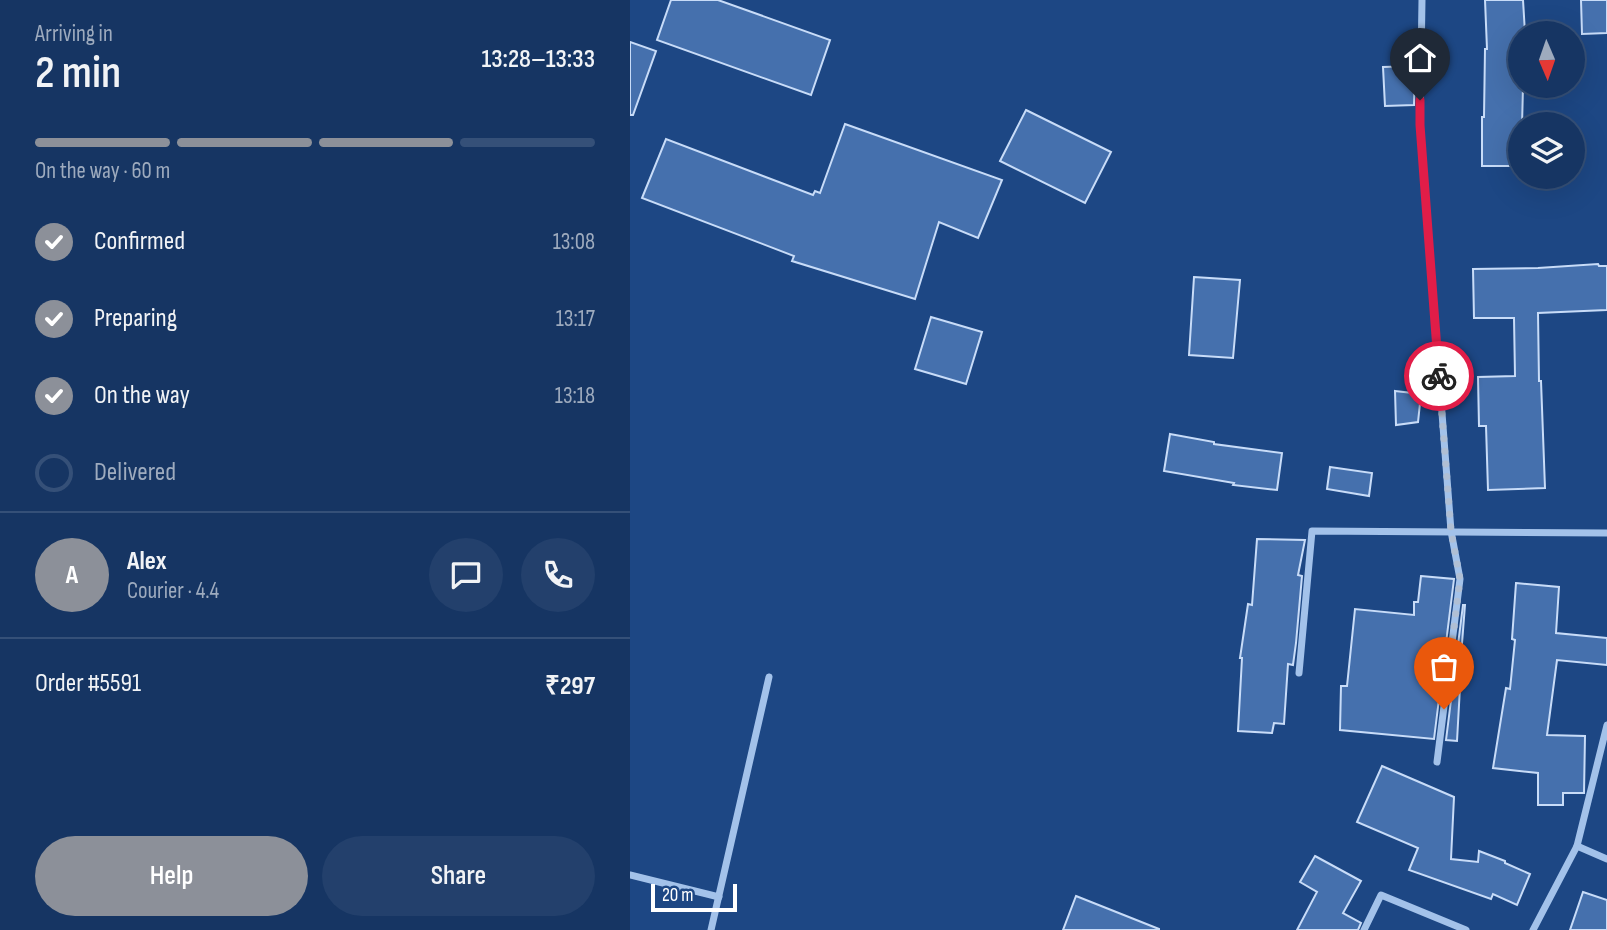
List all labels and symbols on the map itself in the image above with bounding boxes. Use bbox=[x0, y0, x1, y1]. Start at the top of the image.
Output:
north arrow bbox=[1508, 21, 1586, 98]
pin bbox=[1390, 28, 1450, 100]
courier bbox=[1404, 341, 1474, 411]
pin bbox=[1414, 637, 1474, 709]
scale bar bbox=[651, 881, 737, 913]

